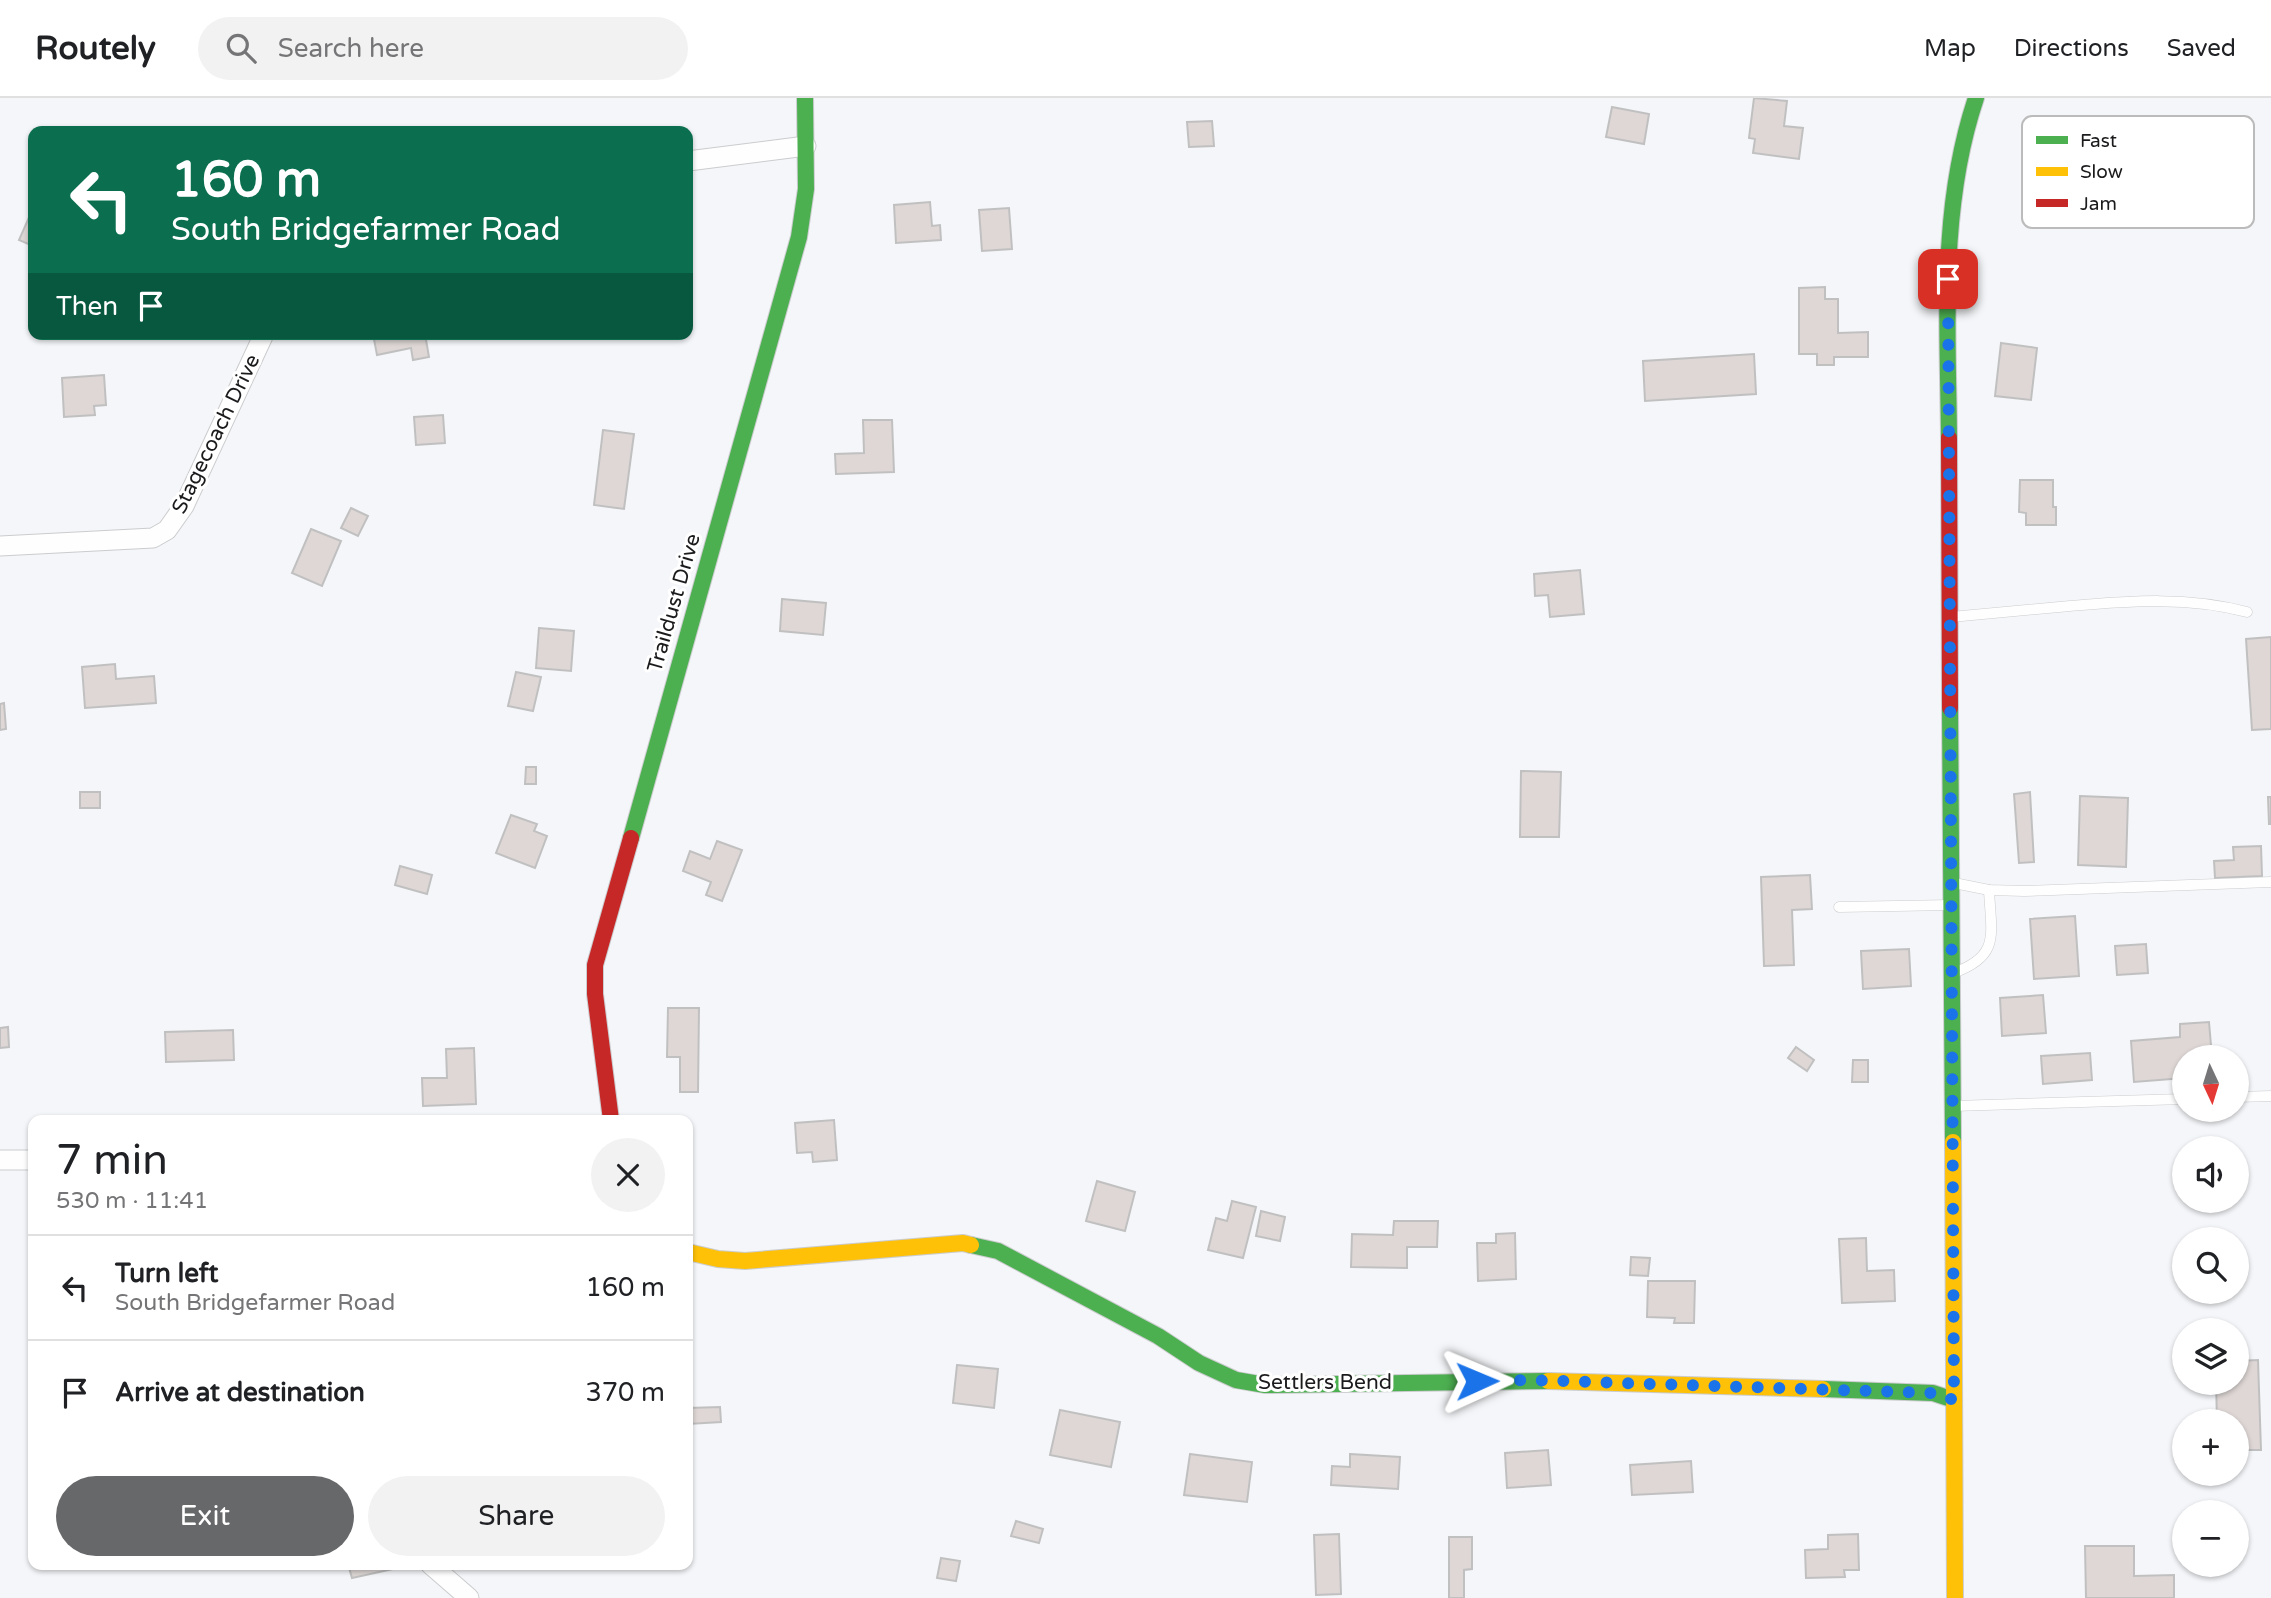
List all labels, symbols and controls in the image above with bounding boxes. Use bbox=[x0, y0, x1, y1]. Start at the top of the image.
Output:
search box bbox=[198, 17, 688, 80]
text: Routely bbox=[35, 29, 156, 68]
icon: search bbox=[222, 29, 260, 67]
text: Search here bbox=[278, 33, 424, 64]
text: Map bbox=[1924, 34, 1976, 63]
text: Directions bbox=[2014, 34, 2129, 63]
text: Saved bbox=[2167, 34, 2236, 63]
legend bbox=[2022, 116, 2254, 228]
text: Fast bbox=[2080, 130, 2117, 152]
text: 160 m bbox=[171, 151, 321, 210]
icon: left bbox=[56, 154, 147, 245]
text: Slow bbox=[2080, 161, 2123, 183]
text: Jam bbox=[2080, 193, 2117, 215]
text: South Bridgefarmer Road bbox=[171, 211, 561, 249]
pin bbox=[1918, 249, 1978, 309]
icon: arrive bbox=[1929, 260, 1967, 298]
icon: arrive bbox=[132, 287, 170, 325]
text: Then bbox=[56, 291, 118, 322]
street label: Stagecoach Drive bbox=[167, 350, 265, 518]
street label: Traildust Drive bbox=[642, 531, 706, 675]
north arrow bbox=[2172, 1045, 2249, 1122]
map controls bbox=[2172, 1045, 2249, 1577]
text: 7 min bbox=[56, 1135, 168, 1186]
button: sound bbox=[2172, 1136, 2249, 1213]
button: close bbox=[591, 1138, 665, 1212]
text: 530 m · 11:41 bbox=[56, 1187, 208, 1215]
button: search bbox=[2172, 1227, 2249, 1304]
text: Turn left bbox=[115, 1258, 218, 1289]
icon: left bbox=[56, 1269, 94, 1307]
text: 160 m bbox=[585, 1272, 665, 1303]
text: South Bridgefarmer Road bbox=[115, 1289, 395, 1317]
button: layers bbox=[2172, 1318, 2249, 1395]
position arrow bbox=[1440, 1344, 1514, 1418]
street label: Settlers Bend bbox=[1258, 1370, 1392, 1395]
icon: arrive bbox=[56, 1374, 94, 1412]
text: Arrive at destination bbox=[115, 1377, 365, 1408]
text: 370 m bbox=[585, 1377, 665, 1408]
button: + bbox=[2172, 1409, 2249, 1486]
button: Exit bbox=[56, 1476, 354, 1556]
button: Share bbox=[368, 1476, 665, 1556]
button: − bbox=[2172, 1500, 2249, 1577]

